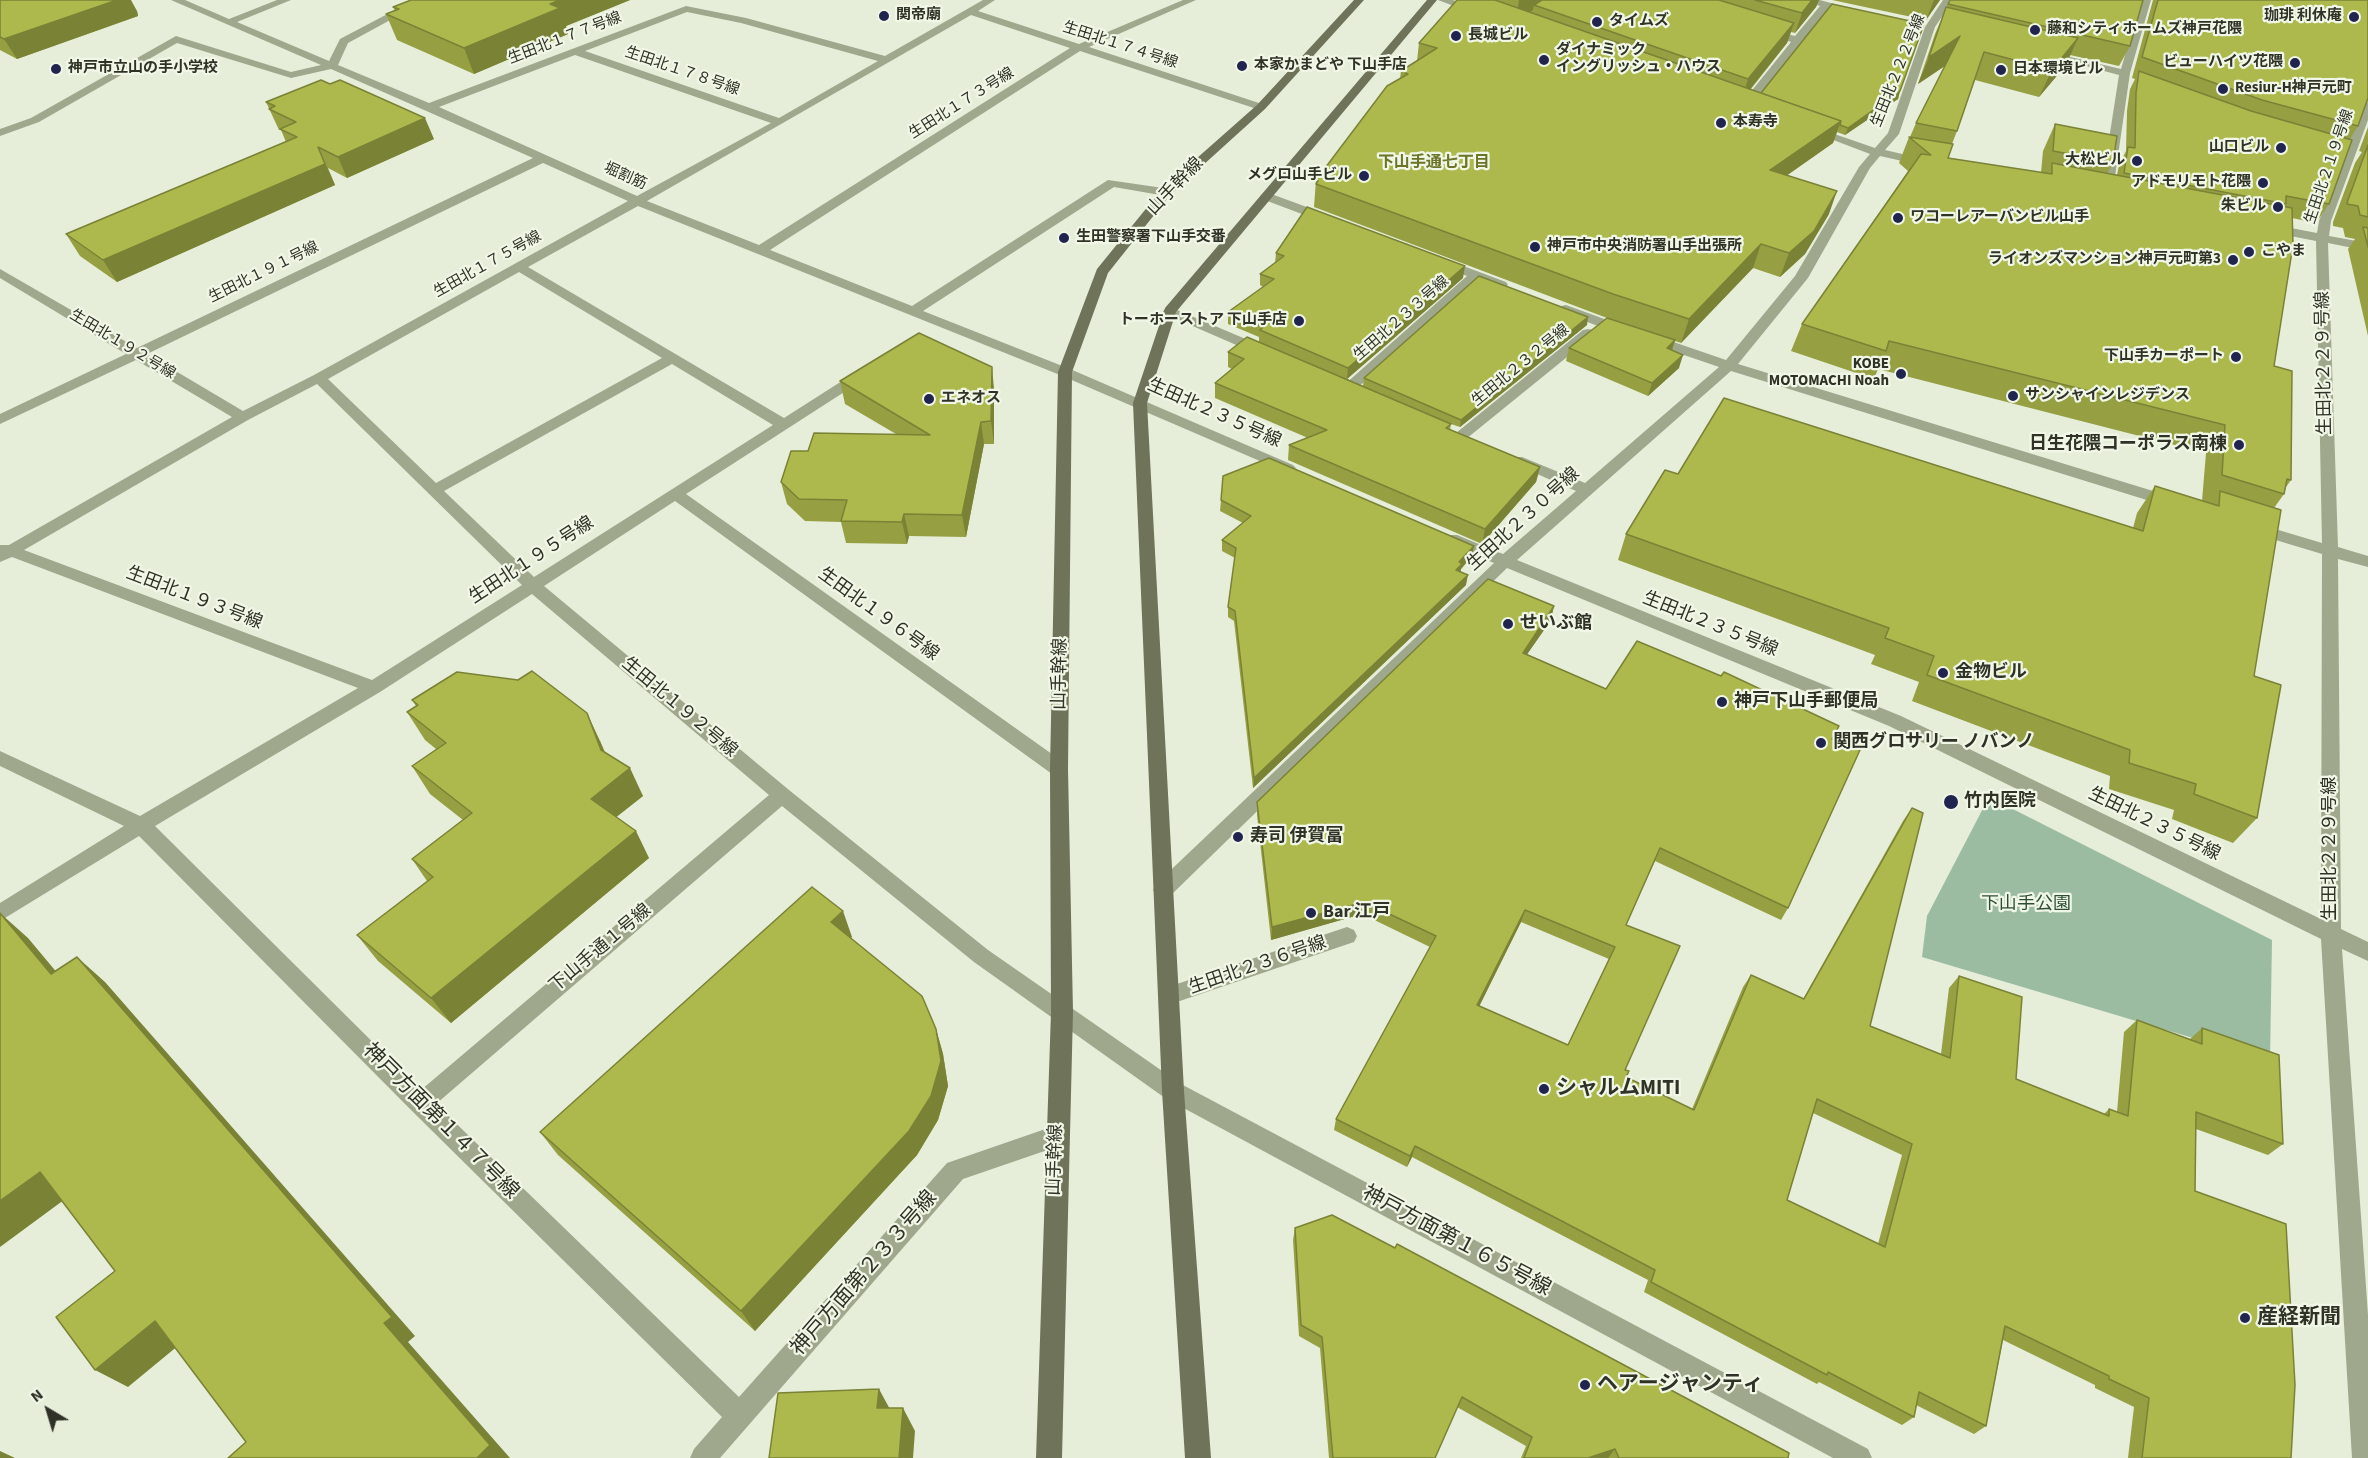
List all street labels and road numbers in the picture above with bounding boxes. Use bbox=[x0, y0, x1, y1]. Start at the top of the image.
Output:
street label: 生田北１７７号線 bbox=[506, 9, 624, 69]
street label: 生田北２２２号線 bbox=[1868, 12, 1930, 130]
street label: 生田北１７４号線 bbox=[1060, 19, 1180, 73]
street label: 生田北１７８号線 bbox=[622, 44, 742, 100]
street label: 生田北１７３号線 bbox=[906, 65, 1018, 143]
street label: 生田北２１９号線 bbox=[2302, 107, 2358, 227]
street label: 山手幹線 bbox=[1143, 154, 1209, 220]
street label: 堀割筋 bbox=[601, 160, 649, 194]
street label: 生田北１７５号線 bbox=[431, 228, 545, 302]
street label: 生田北１９１号線 bbox=[206, 239, 322, 307]
street label: 生田北２３３号線 bbox=[1351, 273, 1453, 365]
street label: 生田北２２９号線 bbox=[2313, 291, 2337, 435]
street label: 生田北１９２号線 bbox=[66, 306, 178, 384]
street label: 生田北２３２号線 bbox=[1469, 321, 1573, 411]
street label: 生田北２３５号線 bbox=[1144, 375, 1284, 453]
street label: 生田北２３０号線 bbox=[1463, 464, 1585, 576]
street label: 生田北１９５号線 bbox=[466, 513, 598, 609]
street label: 生田北１９３号線 bbox=[123, 563, 265, 635]
street label: 生田北１９６号線 bbox=[813, 564, 943, 666]
street label: 生田北２３５号線 bbox=[1639, 588, 1781, 662]
street label: 山手幹線 bbox=[1050, 638, 1072, 710]
street label: 生田北１９２号線 bbox=[617, 653, 741, 763]
street label: 生田北２２９号線 bbox=[2320, 777, 2342, 921]
street label: 生田北２３５号線 bbox=[2085, 784, 2223, 866]
street label: 下山手通１号線 bbox=[546, 900, 656, 998]
street label: 生田北２３６号線 bbox=[1186, 932, 1330, 1000]
street label: 神戸方面第１４７号線 bbox=[357, 1039, 523, 1205]
street label: 山手幹線 bbox=[1044, 1124, 1068, 1196]
street label: 神戸方面第１６５号線 bbox=[1357, 1182, 1555, 1302]
street label: 神戸方面第２３３号線 bbox=[787, 1186, 943, 1362]

